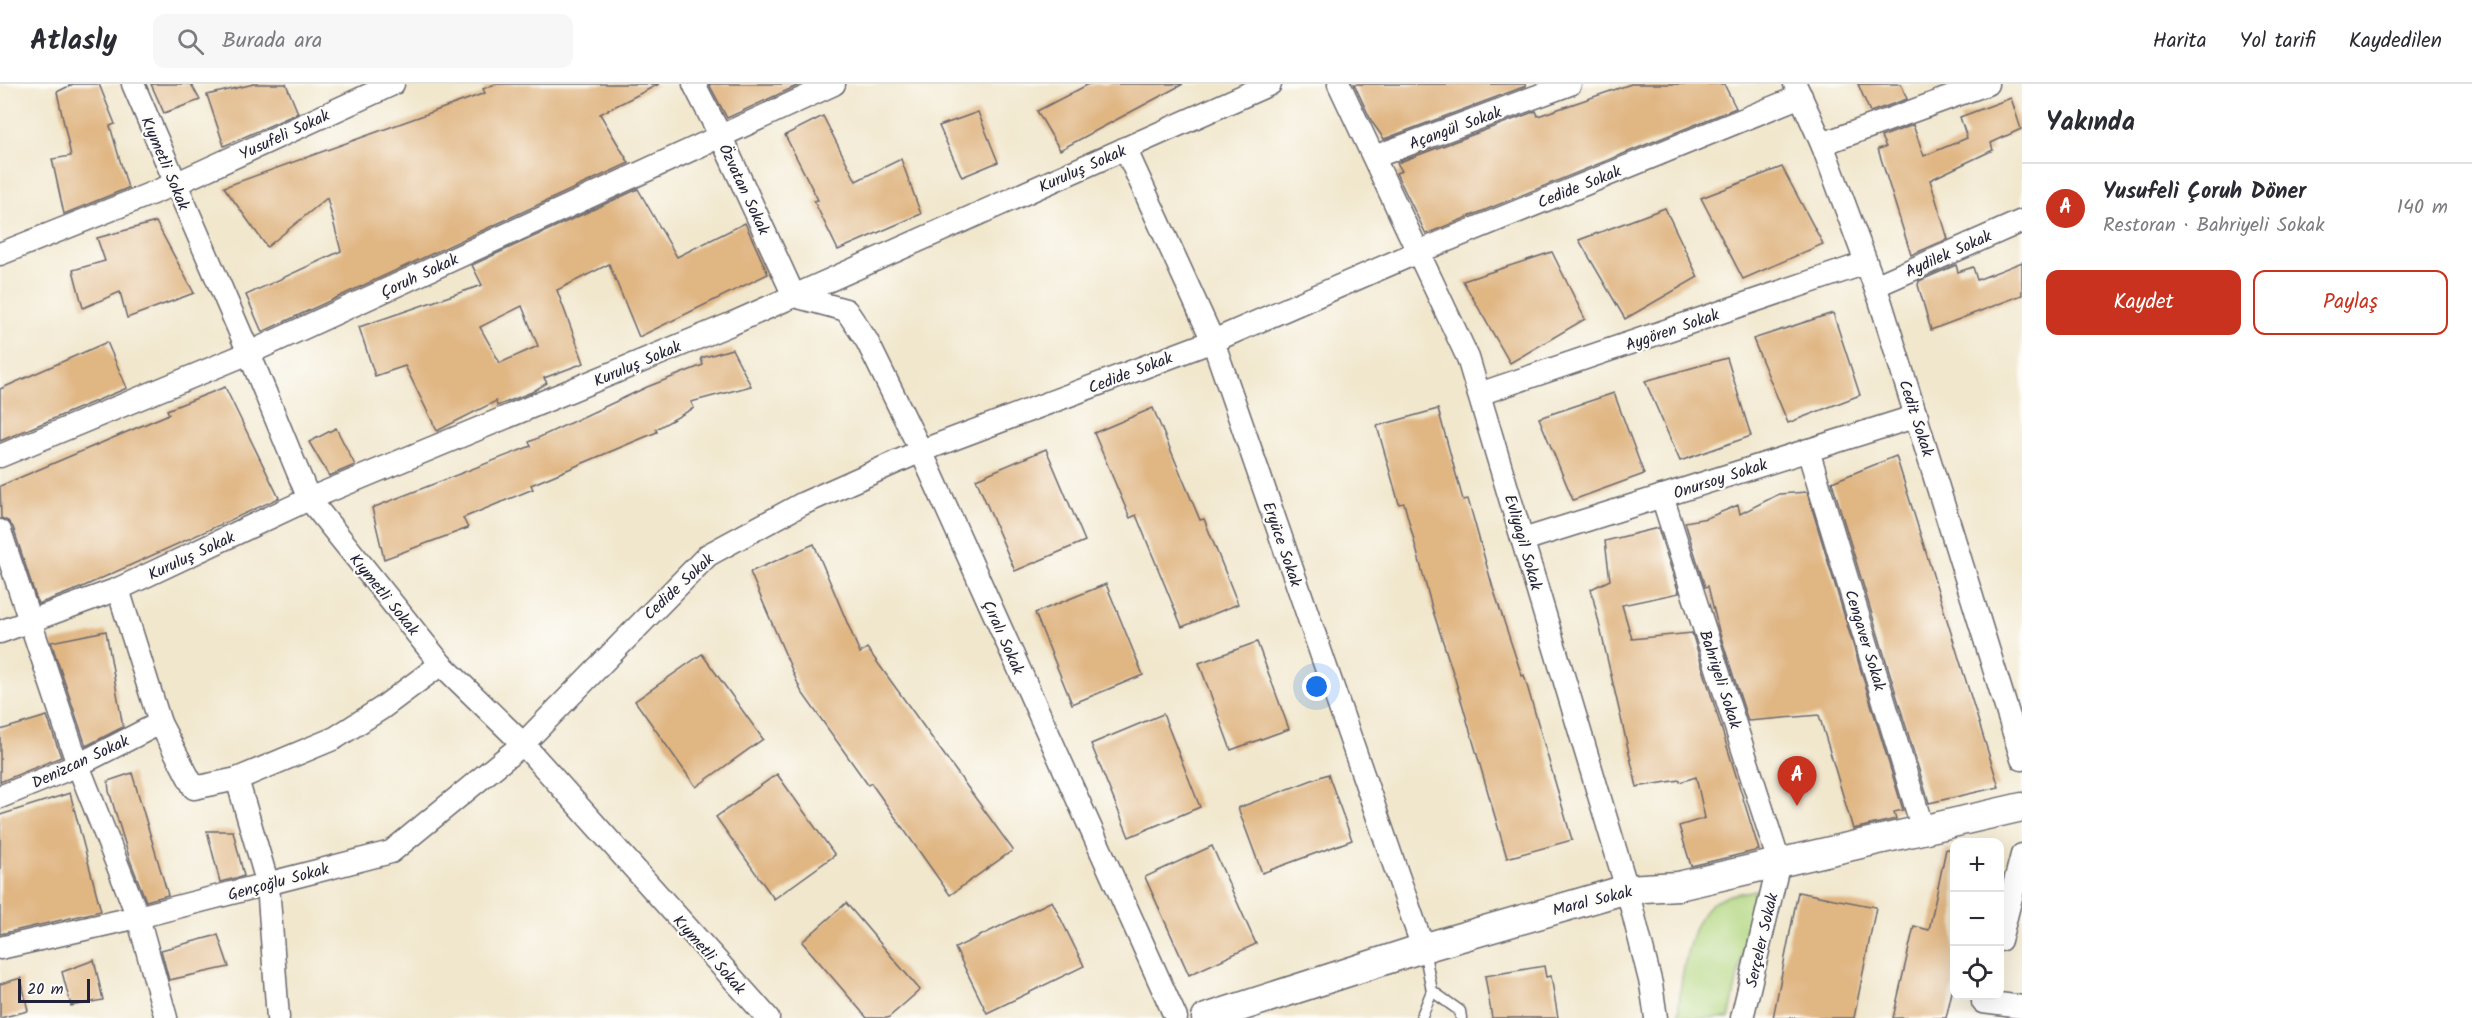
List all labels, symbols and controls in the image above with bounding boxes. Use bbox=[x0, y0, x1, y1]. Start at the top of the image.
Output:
search box bbox=[153, 14, 573, 68]
text: Atlasly bbox=[30, 19, 117, 64]
text: Burada ara bbox=[222, 24, 322, 59]
icon: search bbox=[174, 25, 207, 58]
text: Harita bbox=[2153, 25, 2207, 58]
text: Yol tarifi bbox=[2240, 25, 2316, 58]
text: Kaydedilen bbox=[2349, 25, 2442, 58]
street label: Açangül Sokak bbox=[1406, 100, 1506, 157]
text: Yakında bbox=[2046, 102, 2135, 144]
street label: Yusufeli Sokak bbox=[235, 103, 334, 167]
street label: Kıymetli Sokak bbox=[134, 113, 196, 215]
street label: Kuruluş Sokak bbox=[1035, 139, 1131, 200]
street label: Özvatan Sokak bbox=[712, 140, 776, 240]
street label: Cedide Sokak bbox=[1534, 159, 1626, 216]
text: Yusufeli Çoruh Döner bbox=[2103, 175, 2306, 210]
text: A bbox=[2059, 192, 2072, 224]
text: 140 m bbox=[2397, 192, 2448, 224]
text: Restoran · Bahriyeli Sokak bbox=[2103, 210, 2325, 242]
street label: Aydilek Sokak bbox=[1901, 224, 1996, 285]
street label: Çoruh Sokak bbox=[377, 247, 463, 305]
button: Kaydet bbox=[2046, 270, 2241, 335]
button: Paylaş bbox=[2253, 270, 2448, 335]
street label: Aygören Sokak bbox=[1622, 303, 1723, 358]
street label: Kuruluş Sokak bbox=[590, 334, 686, 394]
street label: Cedide Sokak bbox=[1085, 346, 1177, 401]
street label: Cedit Sokak bbox=[1891, 377, 1940, 461]
street label: Onursoy Sokak bbox=[1670, 452, 1771, 506]
street label: Evliyagil Sokak bbox=[1497, 491, 1548, 594]
street label: Eryüce Sokak bbox=[1255, 498, 1308, 591]
street label: Kuruluş Sokak bbox=[144, 525, 240, 587]
street label: Cedide Sokak bbox=[638, 547, 720, 626]
street label: Kıymetli Sokak bbox=[343, 548, 425, 642]
street label: Cengaver Sokak bbox=[1837, 587, 1892, 694]
street label: Çıralı Sokak bbox=[975, 596, 1030, 679]
street label: Bahriyeli Sokak bbox=[1692, 627, 1747, 733]
your location bbox=[1302, 672, 1331, 701]
street label: Denizcan Sokak bbox=[28, 729, 134, 796]
pin: A bbox=[1778, 756, 1816, 806]
map controls bbox=[1950, 838, 2004, 1000]
button: + bbox=[1950, 838, 2004, 892]
street label: Gençoğlu Sokak bbox=[225, 857, 332, 908]
street label: Maral Sokak bbox=[1550, 879, 1635, 923]
street label: Serçeler Sokak bbox=[1739, 890, 1786, 990]
button: − bbox=[1950, 892, 2004, 946]
street label: Kıymetli Sokak bbox=[666, 910, 752, 1001]
button: locate bbox=[1950, 946, 2004, 1000]
scale bar bbox=[18, 976, 90, 1004]
text: 20 m bbox=[27, 977, 63, 1002]

